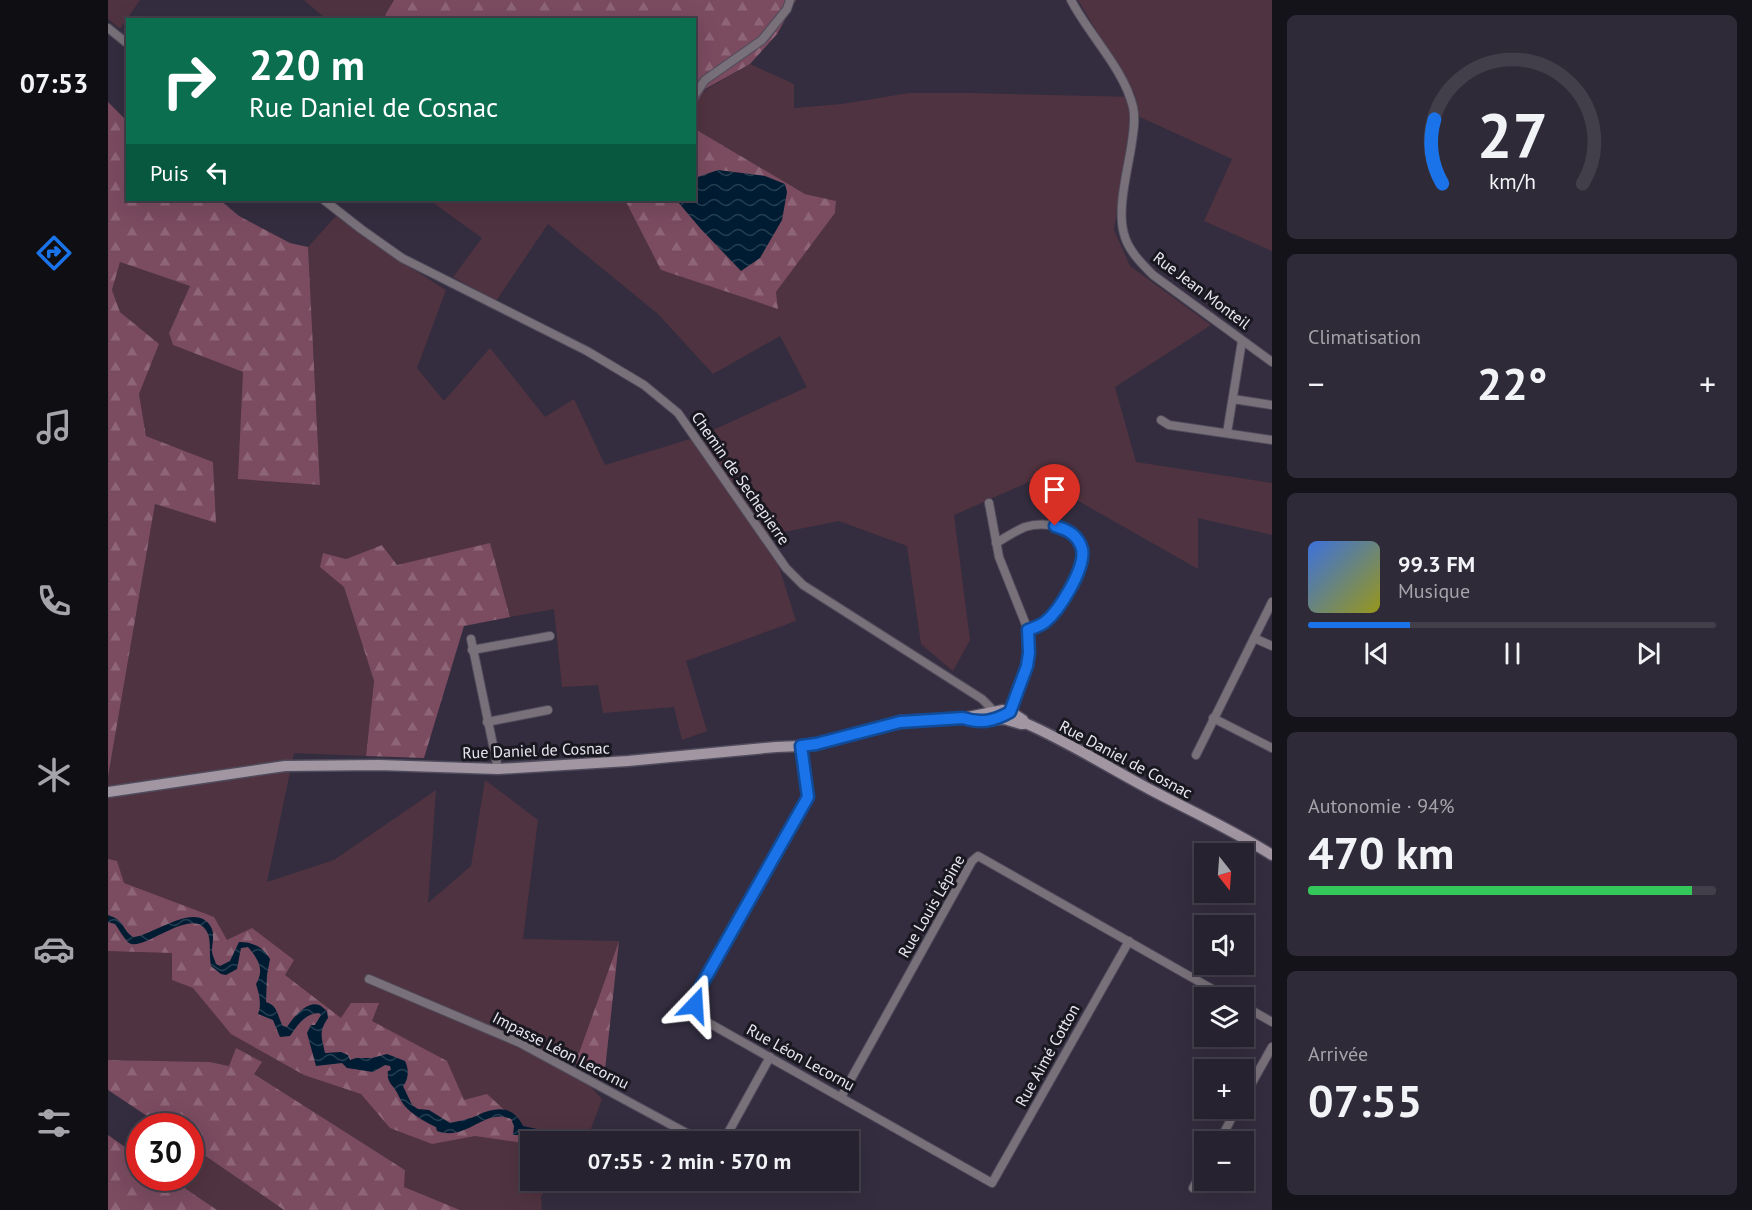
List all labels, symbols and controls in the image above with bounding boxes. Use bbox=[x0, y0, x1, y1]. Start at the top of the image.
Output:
text: 220 m bbox=[249, 37, 365, 92]
icon: right bbox=[150, 42, 228, 120]
text: 07:53 bbox=[20, 66, 88, 100]
text: Rue Daniel de Cosnac bbox=[249, 90, 498, 124]
text: 27 bbox=[1477, 94, 1547, 175]
icon: left bbox=[201, 156, 234, 189]
text: Puis bbox=[150, 159, 189, 187]
text: km/h bbox=[1488, 167, 1535, 195]
icon: directions bbox=[33, 232, 75, 274]
street label: Rue Jean Monteil bbox=[1149, 247, 1255, 333]
text: Climatisation bbox=[1308, 324, 1421, 350]
text: 22° bbox=[1477, 354, 1547, 412]
text: − bbox=[1308, 362, 1325, 405]
text: + bbox=[1699, 362, 1716, 405]
icon: music bbox=[33, 406, 75, 448]
street label: Chemin de Sechepierre bbox=[688, 408, 794, 548]
pin bbox=[1029, 464, 1080, 526]
icon: arrive bbox=[1038, 473, 1071, 506]
text: 99.3 FM bbox=[1398, 550, 1475, 578]
text: Musique bbox=[1398, 578, 1470, 604]
icon: phone bbox=[33, 580, 75, 622]
icon: previous bbox=[1360, 637, 1393, 670]
icon: pause bbox=[1496, 637, 1529, 670]
icon: next bbox=[1632, 637, 1665, 670]
street label: Rue Daniel de Cosnac bbox=[1056, 715, 1196, 803]
street label: Rue Daniel de Cosnac bbox=[462, 737, 610, 763]
icon: climate bbox=[33, 754, 75, 796]
text: Autonomie · 94% bbox=[1308, 793, 1454, 819]
text: 470 km bbox=[1308, 823, 1454, 881]
north arrow bbox=[1194, 843, 1254, 903]
map controls bbox=[1194, 843, 1254, 1191]
street label: Rue Louis Lépine bbox=[893, 851, 969, 961]
button: sound bbox=[1194, 915, 1254, 975]
icon: car bbox=[33, 928, 75, 970]
position arrow bbox=[663, 973, 727, 1037]
button: layers bbox=[1194, 987, 1254, 1047]
street label: Rue Aimé Cotton bbox=[1011, 1000, 1083, 1110]
street label: Impasse Léon Lecornu bbox=[489, 1007, 633, 1093]
street label: Rue Léon Lecornu bbox=[743, 1019, 859, 1095]
text: Arrivée bbox=[1308, 1041, 1368, 1067]
button: + bbox=[1194, 1059, 1254, 1119]
text: 07:55 bbox=[1308, 1071, 1422, 1129]
icon: filters bbox=[33, 1102, 75, 1144]
speed limit sign: 30 bbox=[126, 1113, 204, 1191]
button: − bbox=[1194, 1131, 1254, 1191]
text: 07:55 · 2 min · 570 m bbox=[588, 1147, 791, 1175]

